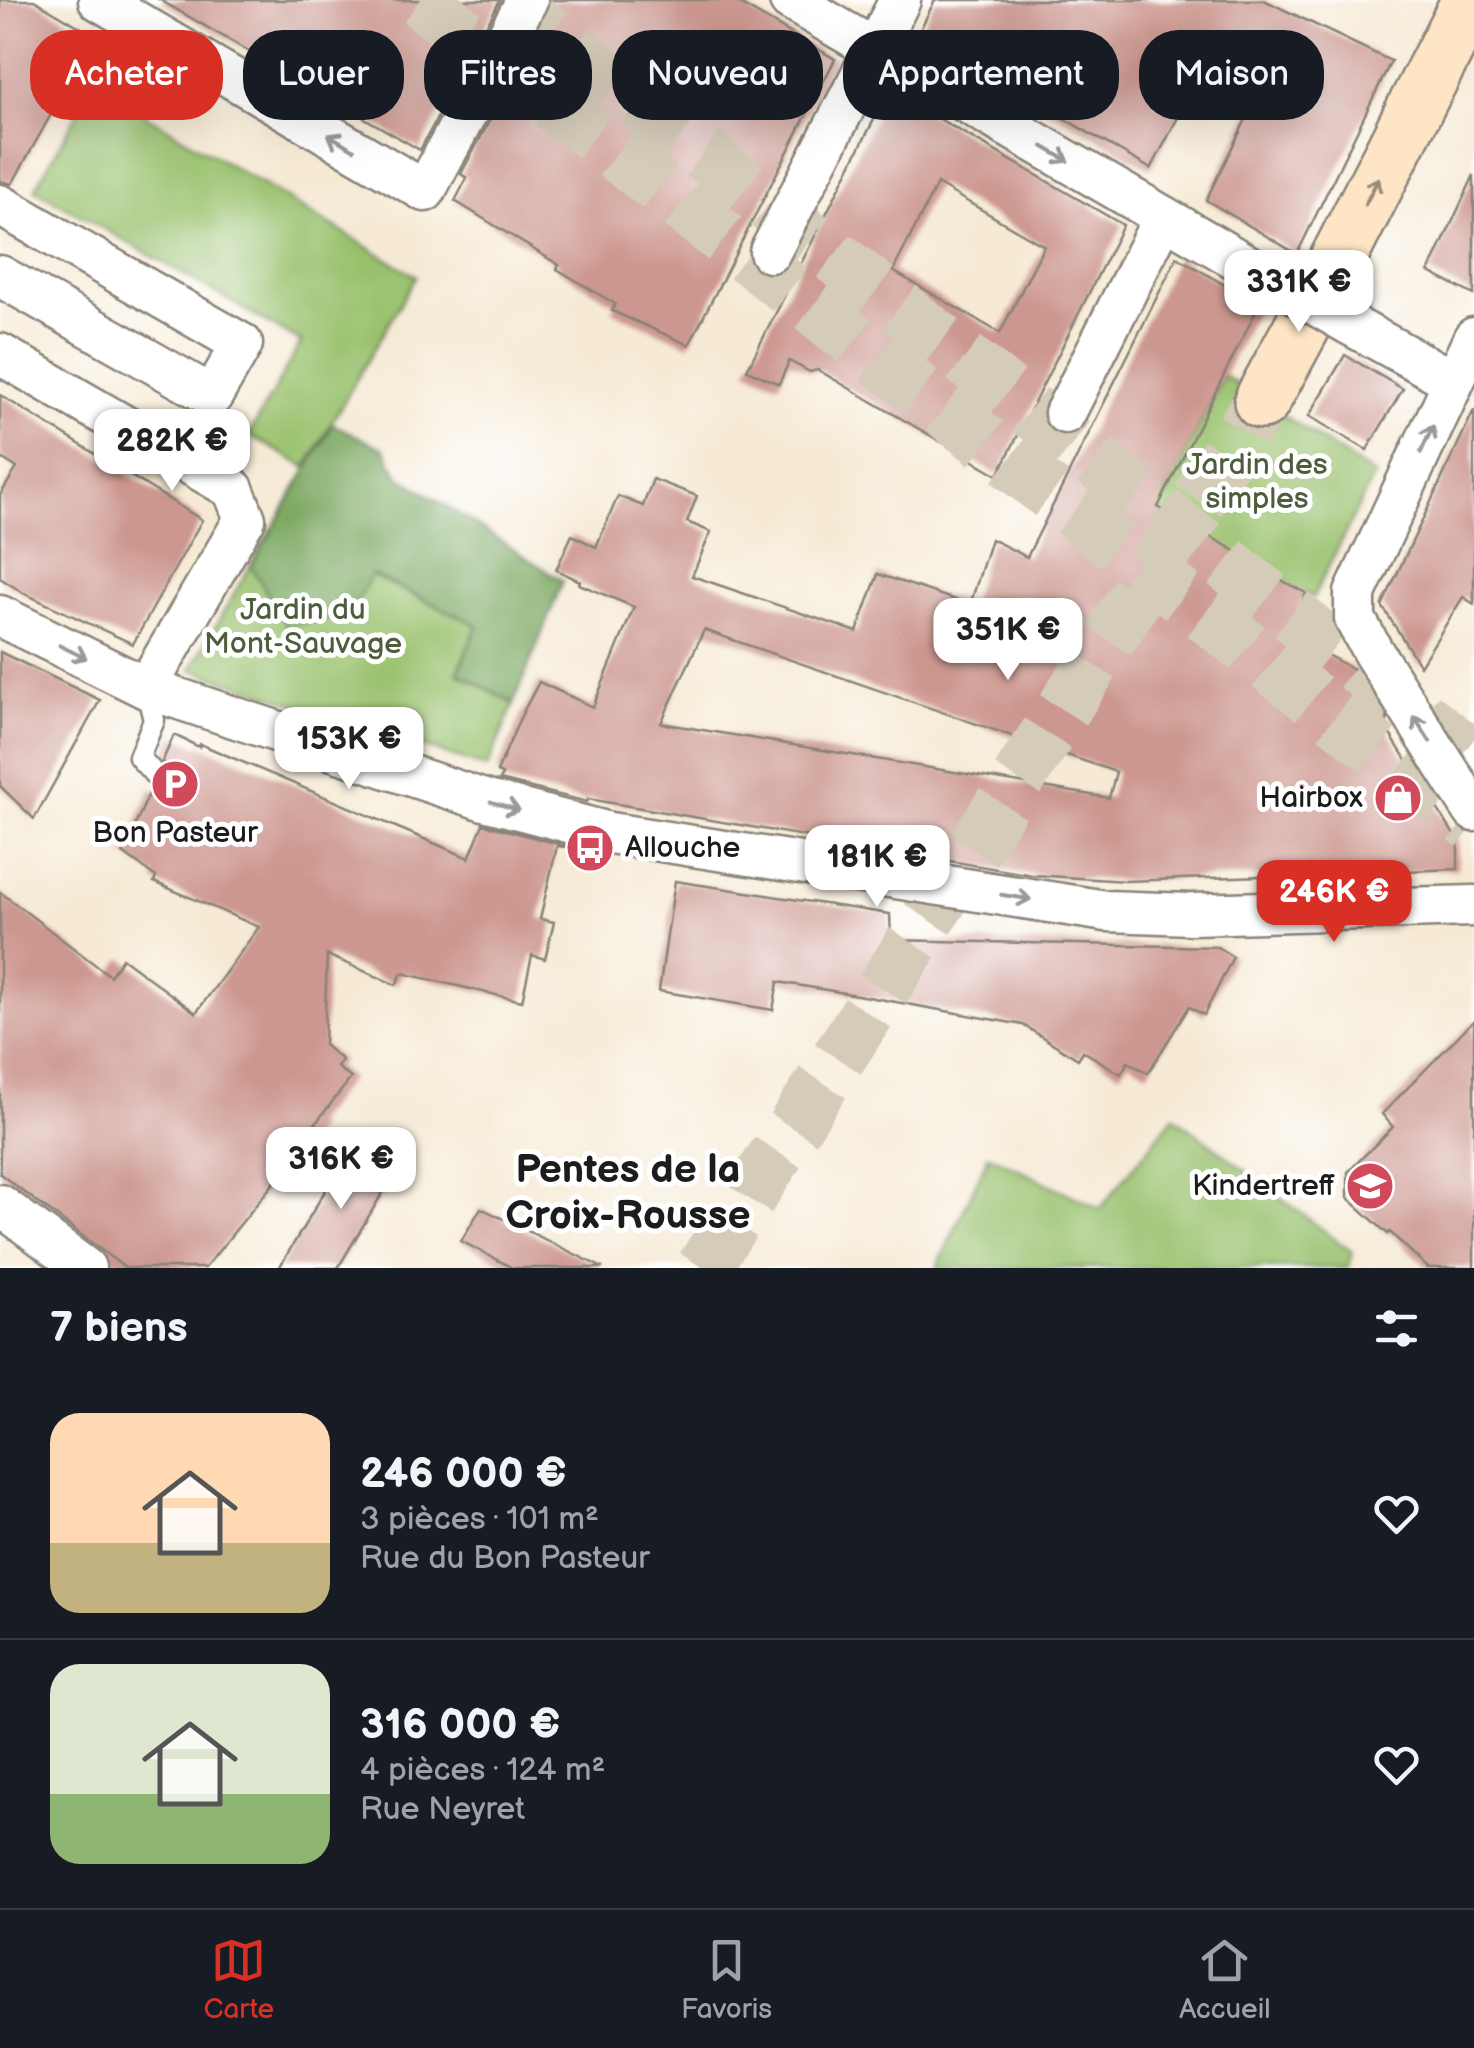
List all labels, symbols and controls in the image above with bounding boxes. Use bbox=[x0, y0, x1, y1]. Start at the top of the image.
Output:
chip: Acheter bbox=[30, 30, 223, 120]
chip: Louer bbox=[243, 30, 404, 120]
chip: Filtres bbox=[424, 30, 592, 120]
chip: Nouveau bbox=[612, 30, 823, 120]
chip: Appartement bbox=[843, 30, 1119, 120]
chip: Maison bbox=[1139, 30, 1324, 120]
one-way arrow bbox=[327, 132, 356, 152]
one-way arrow bbox=[1041, 144, 1070, 164]
one-way arrow bbox=[1363, 177, 1382, 207]
pin: 331K € bbox=[1218, 250, 1380, 335]
text: 331K € bbox=[1246, 263, 1352, 302]
pin: 282K € bbox=[91, 409, 253, 494]
text: 282K € bbox=[116, 422, 228, 461]
one-way arrow bbox=[1418, 424, 1437, 454]
park label: Jardin des simples bbox=[1186, 447, 1328, 517]
park label: Jardin du Mont-Sauvage bbox=[204, 592, 402, 662]
pin: 351K € bbox=[927, 598, 1089, 683]
text: 351K € bbox=[955, 611, 1061, 650]
one-way arrow bbox=[57, 644, 87, 663]
pin: 153K € bbox=[268, 707, 430, 792]
one-way arrow bbox=[1412, 715, 1433, 743]
text: 153K € bbox=[296, 720, 402, 759]
parking icon: Bon Pasteur bbox=[149, 758, 201, 810]
shop icon: Hairbox bbox=[1372, 772, 1424, 824]
place label: Hairbox bbox=[1259, 780, 1363, 816]
one-way arrow bbox=[489, 798, 520, 816]
place label: Bon Pasteur bbox=[92, 815, 259, 851]
bus stop icon: Allouche bbox=[564, 822, 616, 874]
pin: 181K € bbox=[796, 825, 958, 910]
place label: Allouche bbox=[625, 830, 740, 866]
text: 181K € bbox=[827, 838, 927, 877]
pin: 246K € bbox=[1253, 860, 1415, 945]
text: 246K € bbox=[1279, 873, 1389, 912]
one-way arrow bbox=[999, 888, 1031, 907]
pin: 316K € bbox=[260, 1127, 422, 1212]
text: 316K € bbox=[288, 1140, 394, 1179]
district label: Pentes de la Croix-Rousse bbox=[506, 1146, 750, 1240]
school or university icon: Kindertreff bbox=[1344, 1160, 1396, 1212]
place label: Kindertreff bbox=[1192, 1168, 1335, 1204]
icon: filters bbox=[1369, 1301, 1424, 1356]
text: 7 biens bbox=[50, 1303, 188, 1354]
text: 246 000 € bbox=[360, 1449, 567, 1500]
icon: home bbox=[130, 1453, 250, 1573]
icon: heart bbox=[1369, 1486, 1424, 1541]
text: 3 pièces · 101 m² bbox=[360, 1500, 599, 1539]
text: Rue du Bon Pasteur bbox=[360, 1539, 650, 1578]
text: 316 000 € bbox=[360, 1700, 561, 1751]
icon: home bbox=[130, 1704, 250, 1824]
icon: heart bbox=[1369, 1737, 1424, 1792]
text: 4 pièces · 124 m² bbox=[360, 1751, 605, 1790]
text: Rue Neyret bbox=[360, 1790, 525, 1829]
tab: Carte bbox=[203, 1933, 274, 2026]
tab: Favoris bbox=[681, 1933, 772, 2026]
tab: Accueil bbox=[1179, 1933, 1271, 2026]

